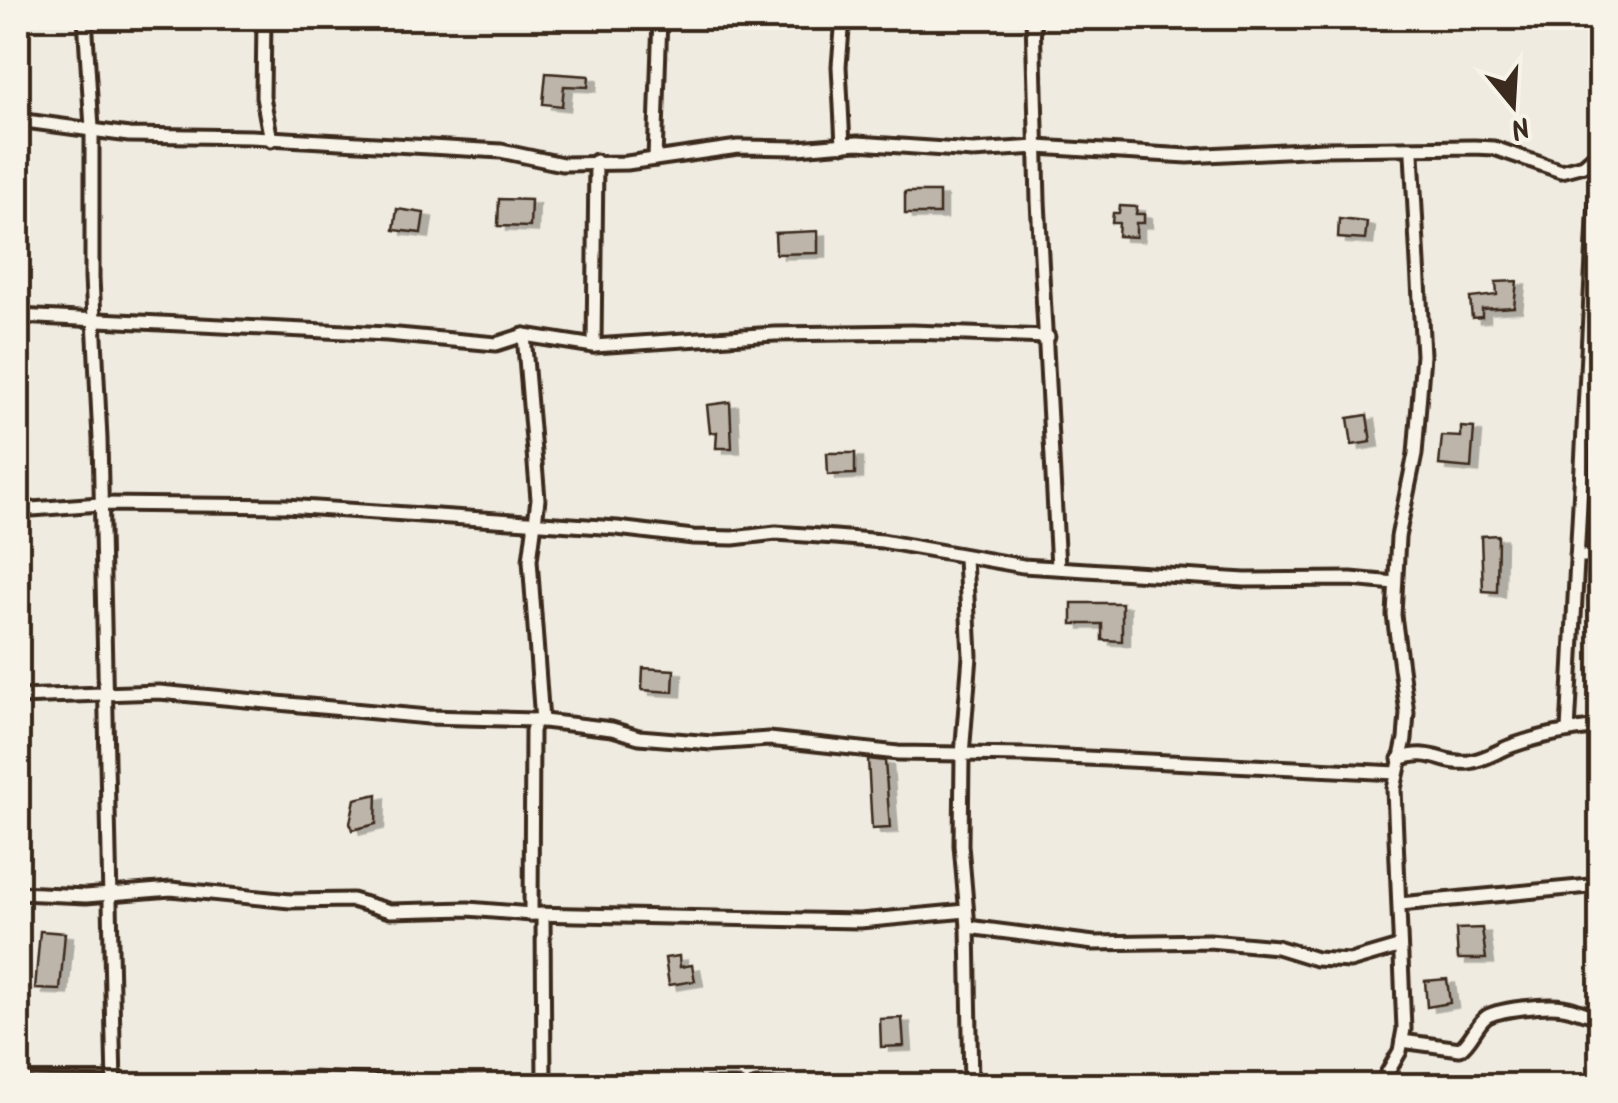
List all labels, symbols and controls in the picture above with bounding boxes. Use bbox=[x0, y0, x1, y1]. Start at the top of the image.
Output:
north arrow bbox=[1463, 55, 1563, 155]
text: N bbox=[1504, 102, 1535, 151]

